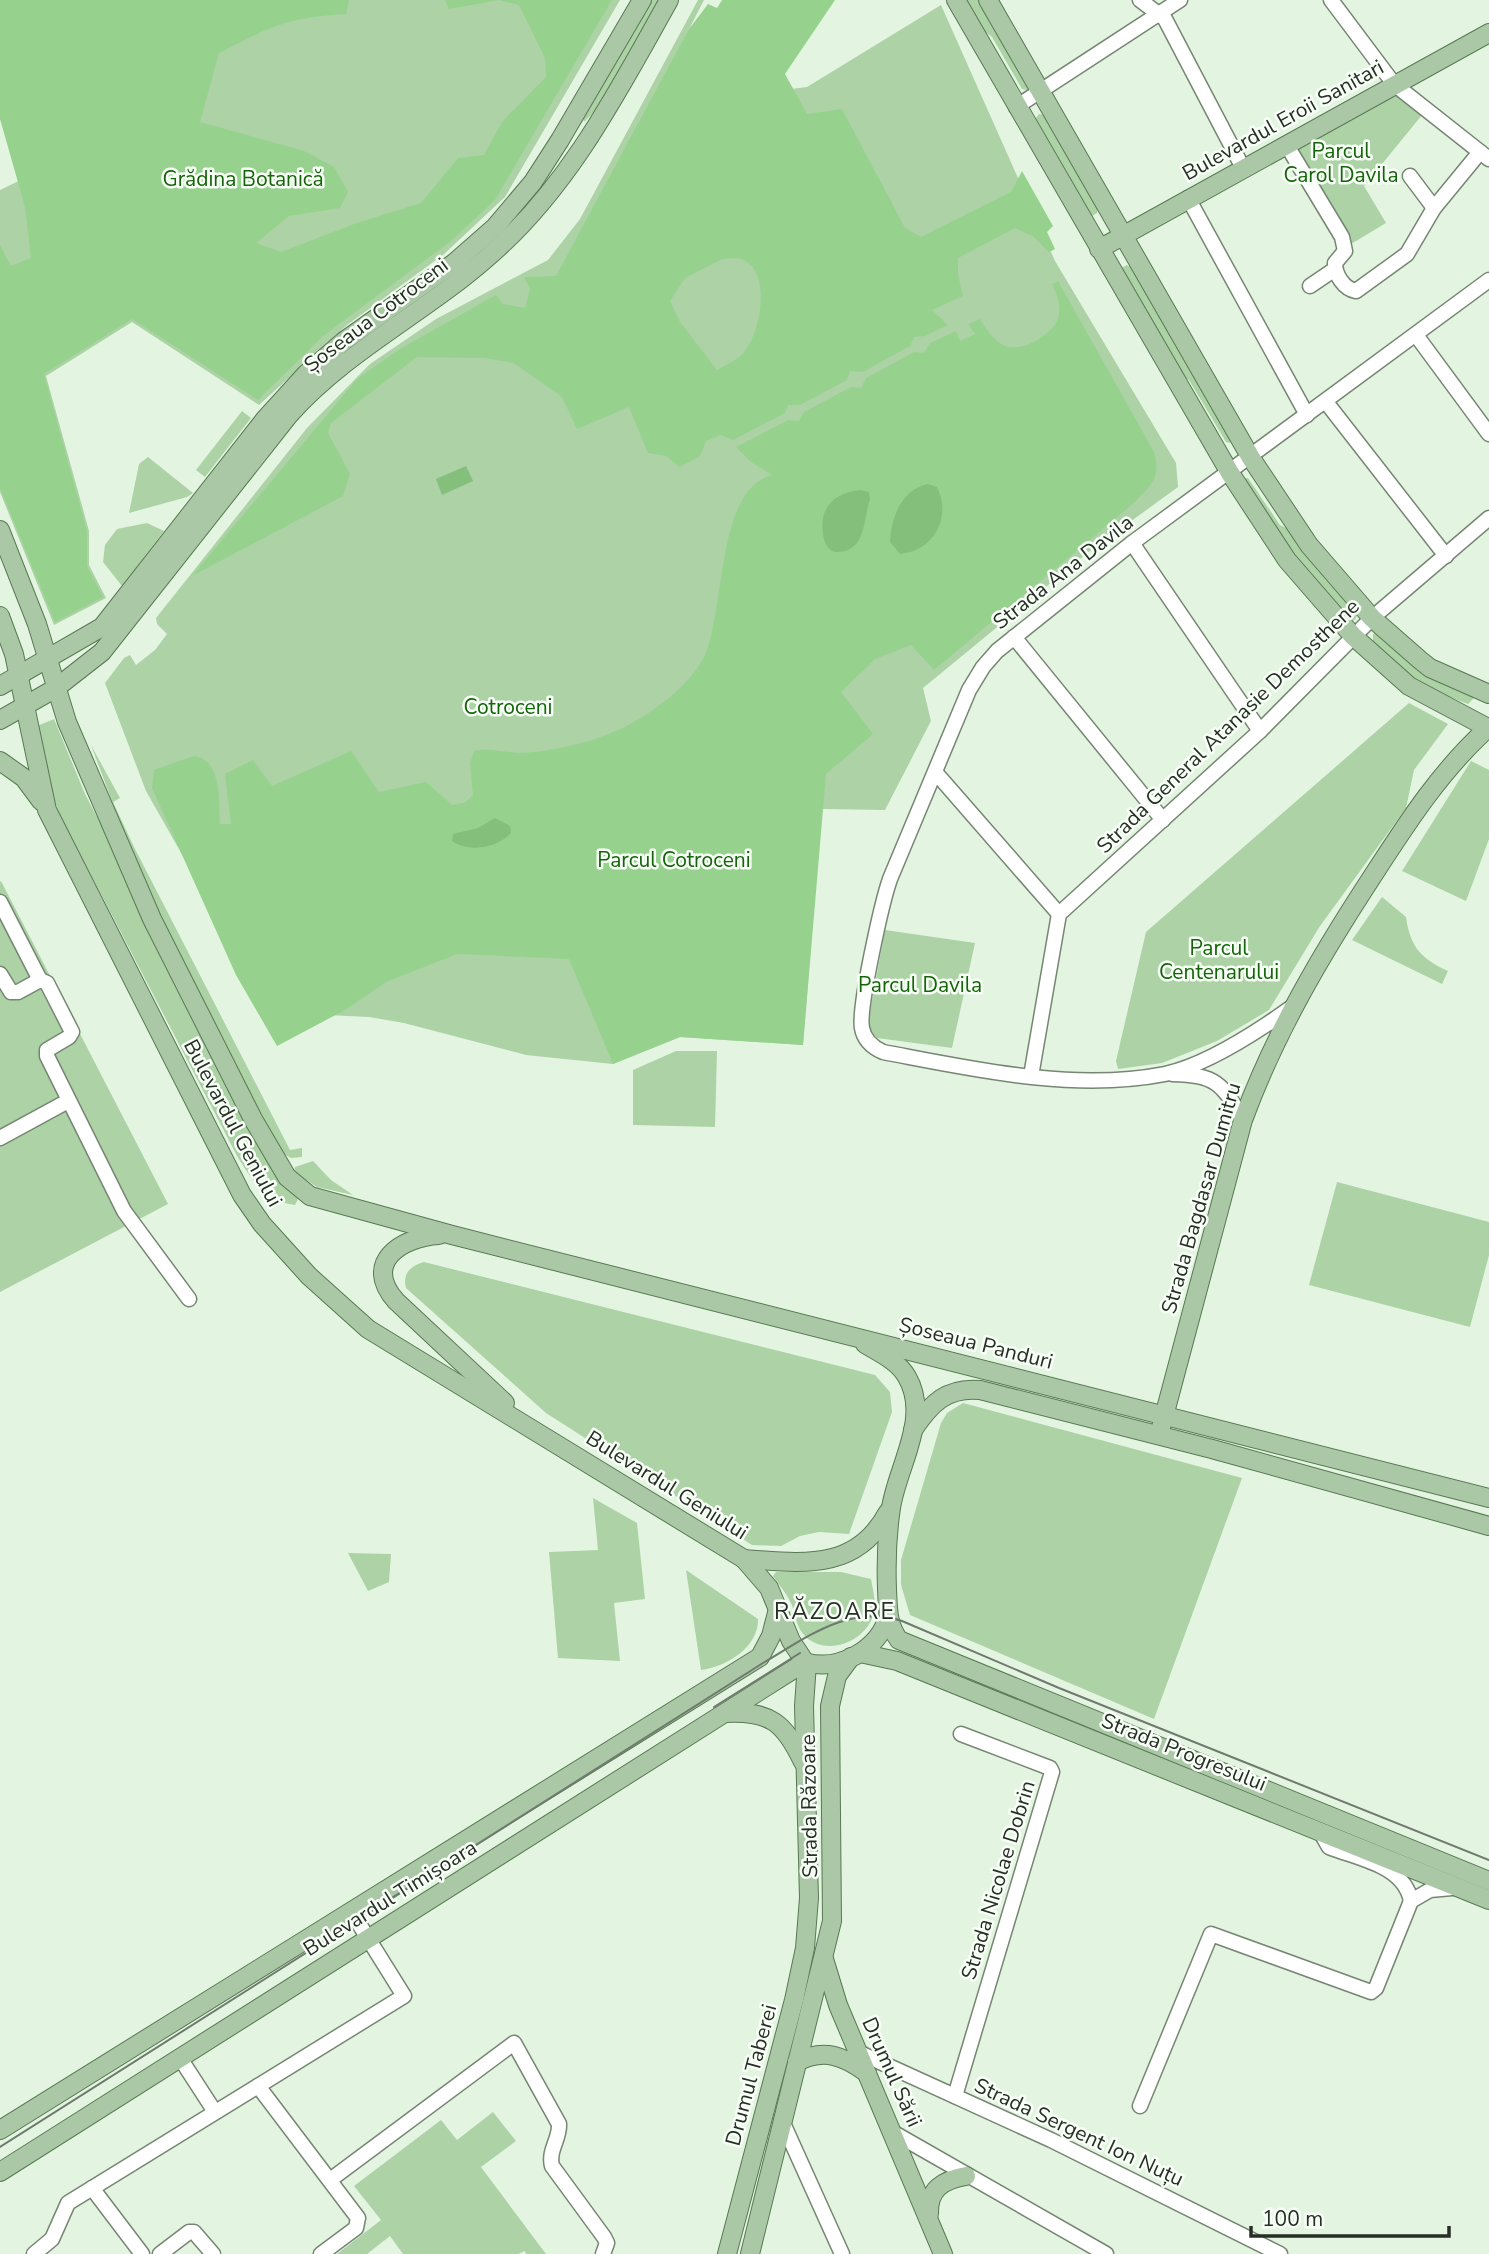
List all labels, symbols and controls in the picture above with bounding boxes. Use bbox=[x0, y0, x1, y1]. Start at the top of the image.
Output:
street label: Bulevardul Eroii Sanitari bbox=[1177, 53, 1389, 187]
park label: Parcul Carol Davila bbox=[1283, 137, 1399, 189]
park label: Grădina Botanică bbox=[162, 165, 324, 193]
street label: Șoseaua Cotroceni bbox=[298, 251, 454, 379]
street label: Strada Ana Davila bbox=[987, 508, 1139, 636]
street label: Strada General Atanasie Demosthene bbox=[1090, 593, 1366, 859]
park label: Cotroceni bbox=[464, 693, 552, 721]
park label: Parcul Cotroceni bbox=[597, 846, 751, 874]
park label: Parcul Centenarului bbox=[1159, 934, 1279, 986]
park label: Parcul Davila bbox=[858, 971, 982, 999]
street label: Bulevardul Geniului bbox=[177, 1034, 289, 1212]
street label: Strada Bagdasar Dumitru bbox=[1155, 1079, 1247, 1317]
street label: Șoseaua Panduri bbox=[896, 1310, 1056, 1376]
street label: Bulevardul Geniului bbox=[581, 1424, 753, 1546]
district label: RĂZOARE bbox=[774, 1596, 896, 1627]
street label: Strada Progresului bbox=[1097, 1706, 1271, 1798]
street label: Strada Răzoare bbox=[794, 1734, 824, 1878]
street label: Strada Nicolae Dobrin bbox=[954, 1777, 1042, 1983]
street label: Bulevardul Timișoara bbox=[298, 1833, 482, 1963]
street label: Drumul Taberei bbox=[719, 2001, 783, 2149]
street label: Drumul Sării bbox=[855, 2013, 929, 2131]
street label: Strada Sergent Ion Nuțu bbox=[970, 2071, 1188, 2193]
scale bar bbox=[1251, 2194, 1449, 2238]
text: 100 m bbox=[1262, 2205, 1323, 2233]

